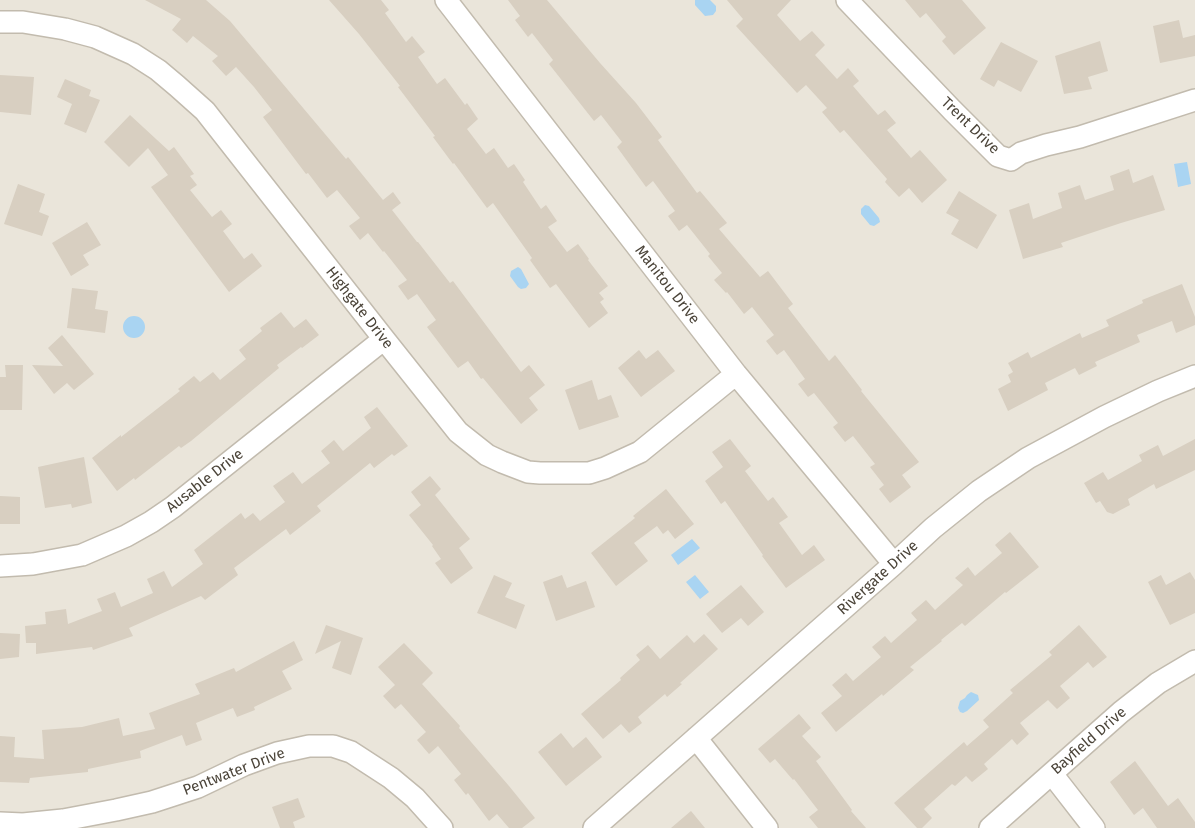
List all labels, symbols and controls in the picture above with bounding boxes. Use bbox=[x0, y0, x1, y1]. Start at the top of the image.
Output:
street label: Trent Drive bbox=[937, 94, 1003, 158]
street label: Manitou Drive bbox=[631, 242, 703, 328]
street label: Highgate Drive bbox=[321, 263, 397, 353]
street label: Ausable Drive bbox=[163, 445, 247, 517]
street label: Rivergate Drive bbox=[834, 537, 922, 619]
street label: Bayfield Drive bbox=[1048, 703, 1130, 779]
street label: Pentwater Drive bbox=[181, 744, 287, 800]

